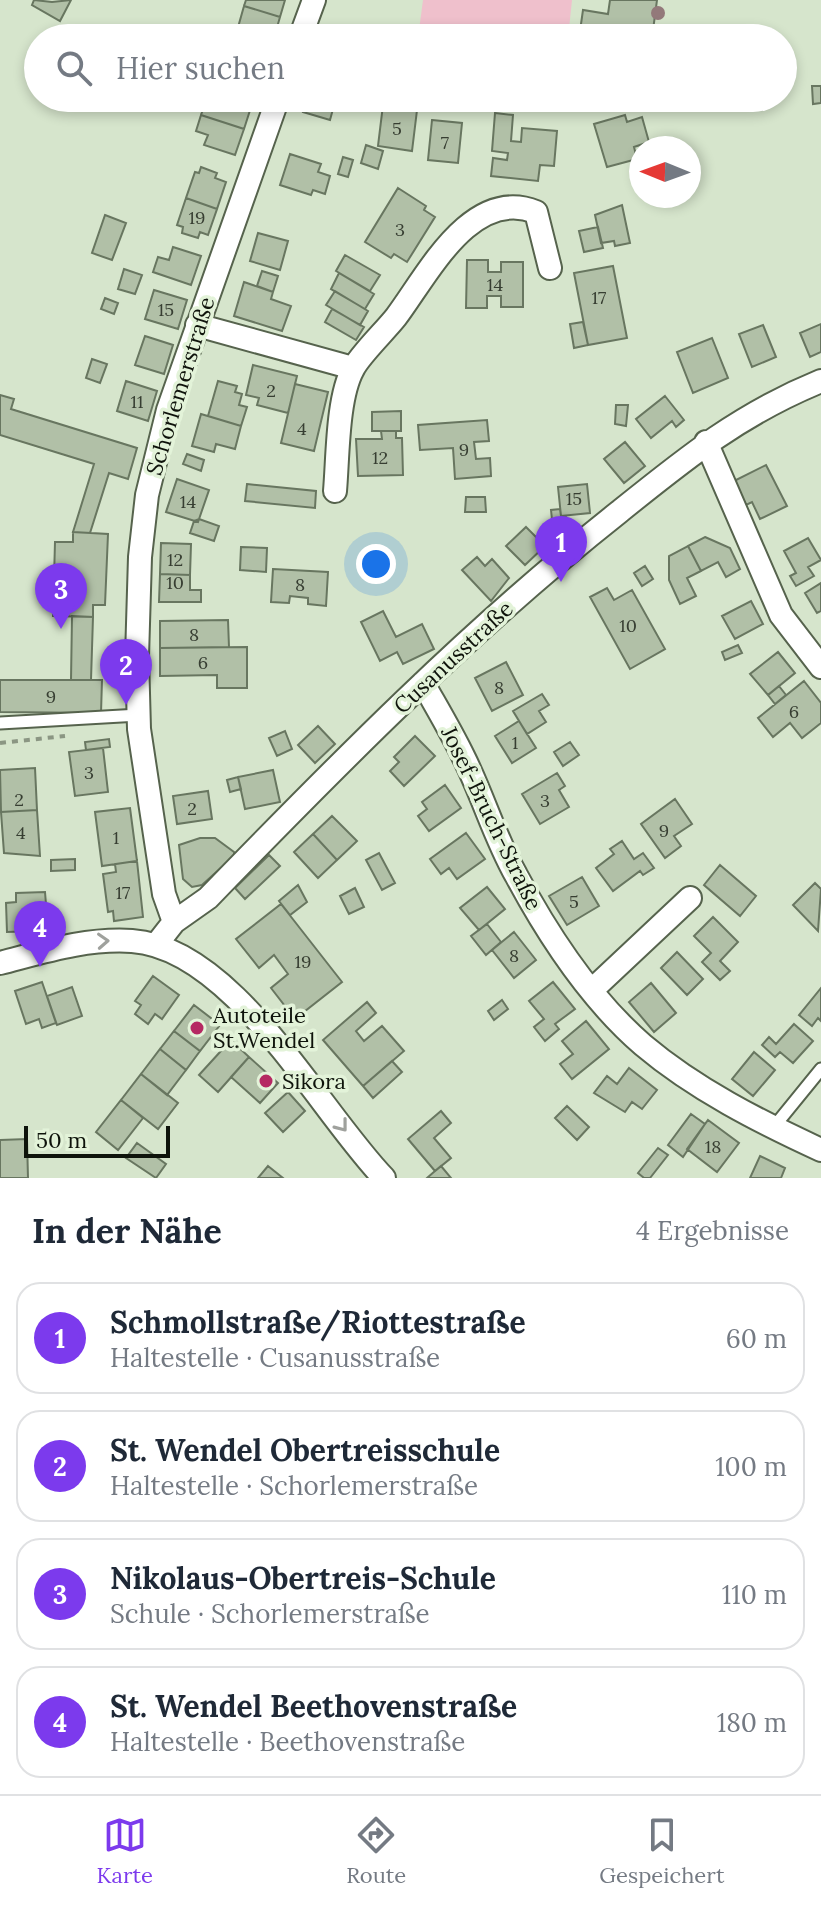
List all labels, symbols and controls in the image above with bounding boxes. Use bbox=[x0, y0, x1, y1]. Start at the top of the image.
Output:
search box bbox=[24, 24, 797, 112]
icon: search bbox=[52, 46, 96, 90]
text: Hier suchen bbox=[116, 49, 285, 87]
house number: 5 bbox=[392, 117, 402, 140]
house number: 7 bbox=[441, 131, 449, 154]
north arrow bbox=[629, 136, 701, 208]
house number: 19 bbox=[189, 206, 205, 229]
house number: 3 bbox=[395, 218, 405, 241]
house number: 14 bbox=[487, 273, 503, 296]
house number: 17 bbox=[592, 286, 606, 309]
street label: Schorlemerstraße bbox=[140, 293, 220, 479]
house number: 15 bbox=[158, 298, 174, 321]
house number: 2 bbox=[266, 379, 276, 402]
house number: 11 bbox=[130, 390, 144, 413]
house number: 4 bbox=[297, 417, 307, 440]
house number: 9 bbox=[459, 438, 469, 461]
house number: 12 bbox=[372, 446, 388, 469]
house number: 15 bbox=[566, 487, 582, 510]
house number: 14 bbox=[180, 490, 196, 513]
pin: 1 bbox=[535, 516, 587, 582]
your location bbox=[356, 544, 396, 584]
house number: 12 bbox=[167, 548, 183, 571]
pin: 3 bbox=[35, 563, 87, 629]
house number: 10 bbox=[166, 571, 184, 594]
house number: 8 bbox=[295, 573, 305, 596]
street label: Cusanusstraße bbox=[387, 595, 519, 719]
house number: 10 bbox=[619, 614, 637, 637]
house number: 8 bbox=[189, 623, 199, 646]
pin: 2 bbox=[100, 639, 152, 705]
house number: 6 bbox=[198, 651, 208, 674]
house number: 8 bbox=[494, 676, 504, 699]
house number: 9 bbox=[46, 685, 56, 708]
house number: 6 bbox=[789, 700, 799, 723]
street label: Josef-Bruch-Straße bbox=[435, 721, 549, 914]
house number: 1 bbox=[512, 731, 518, 754]
house number: 3 bbox=[84, 761, 94, 784]
house number: 2 bbox=[14, 788, 24, 811]
house number: 3 bbox=[540, 789, 550, 812]
house number: 2 bbox=[187, 797, 197, 820]
house number: 9 bbox=[659, 819, 669, 842]
house number: 4 bbox=[16, 821, 26, 844]
house number: 1 bbox=[113, 826, 119, 849]
house number: 17 bbox=[116, 881, 130, 904]
house number: 5 bbox=[569, 890, 579, 913]
pin: 4 bbox=[14, 901, 66, 967]
one-way arrow bbox=[98, 933, 110, 950]
house number: 8 bbox=[509, 944, 519, 967]
house number: 19 bbox=[295, 950, 311, 973]
place label: Autoteile St.Wendel bbox=[212, 1001, 315, 1054]
marker: Autoteile St.Wendel bbox=[188, 1019, 206, 1037]
place label: Sikora bbox=[282, 1067, 346, 1095]
marker: Sikora bbox=[257, 1072, 275, 1090]
one-way arrow bbox=[333, 1117, 347, 1132]
scale bar bbox=[24, 1122, 170, 1158]
text: 50 m bbox=[36, 1126, 87, 1154]
house number: 18 bbox=[705, 1135, 721, 1158]
text: In der Nähe bbox=[32, 1209, 222, 1252]
text: 4 Ergebnisse bbox=[636, 1214, 789, 1247]
text: Schmollstraße/Riottestraße bbox=[110, 1303, 526, 1341]
text: 1 bbox=[55, 1322, 65, 1355]
text: 60 m bbox=[726, 1322, 787, 1355]
text: Haltestelle · Cusanusstraße bbox=[110, 1341, 440, 1374]
text: St. Wendel Obertreisschule bbox=[110, 1431, 500, 1469]
text: 2 bbox=[53, 1450, 67, 1483]
text: 100 m bbox=[715, 1450, 787, 1483]
text: Haltestelle · Schorlemerstraße bbox=[110, 1469, 478, 1502]
text: Nikolaus-Obertreis-Schule bbox=[110, 1559, 496, 1597]
text: 3 bbox=[53, 1578, 67, 1611]
text: 110 m bbox=[722, 1578, 787, 1611]
text: Schule · Schorlemerstraße bbox=[110, 1597, 430, 1630]
text: St. Wendel Beethovenstraße bbox=[110, 1687, 517, 1725]
text: 4 bbox=[53, 1706, 67, 1739]
text: 180 m bbox=[717, 1706, 787, 1739]
text: Haltestelle · Beethovenstraße bbox=[110, 1725, 465, 1758]
tab: Karte bbox=[97, 1813, 153, 1889]
tab: Route bbox=[346, 1813, 406, 1889]
tab: Gespeichert bbox=[599, 1813, 724, 1889]

